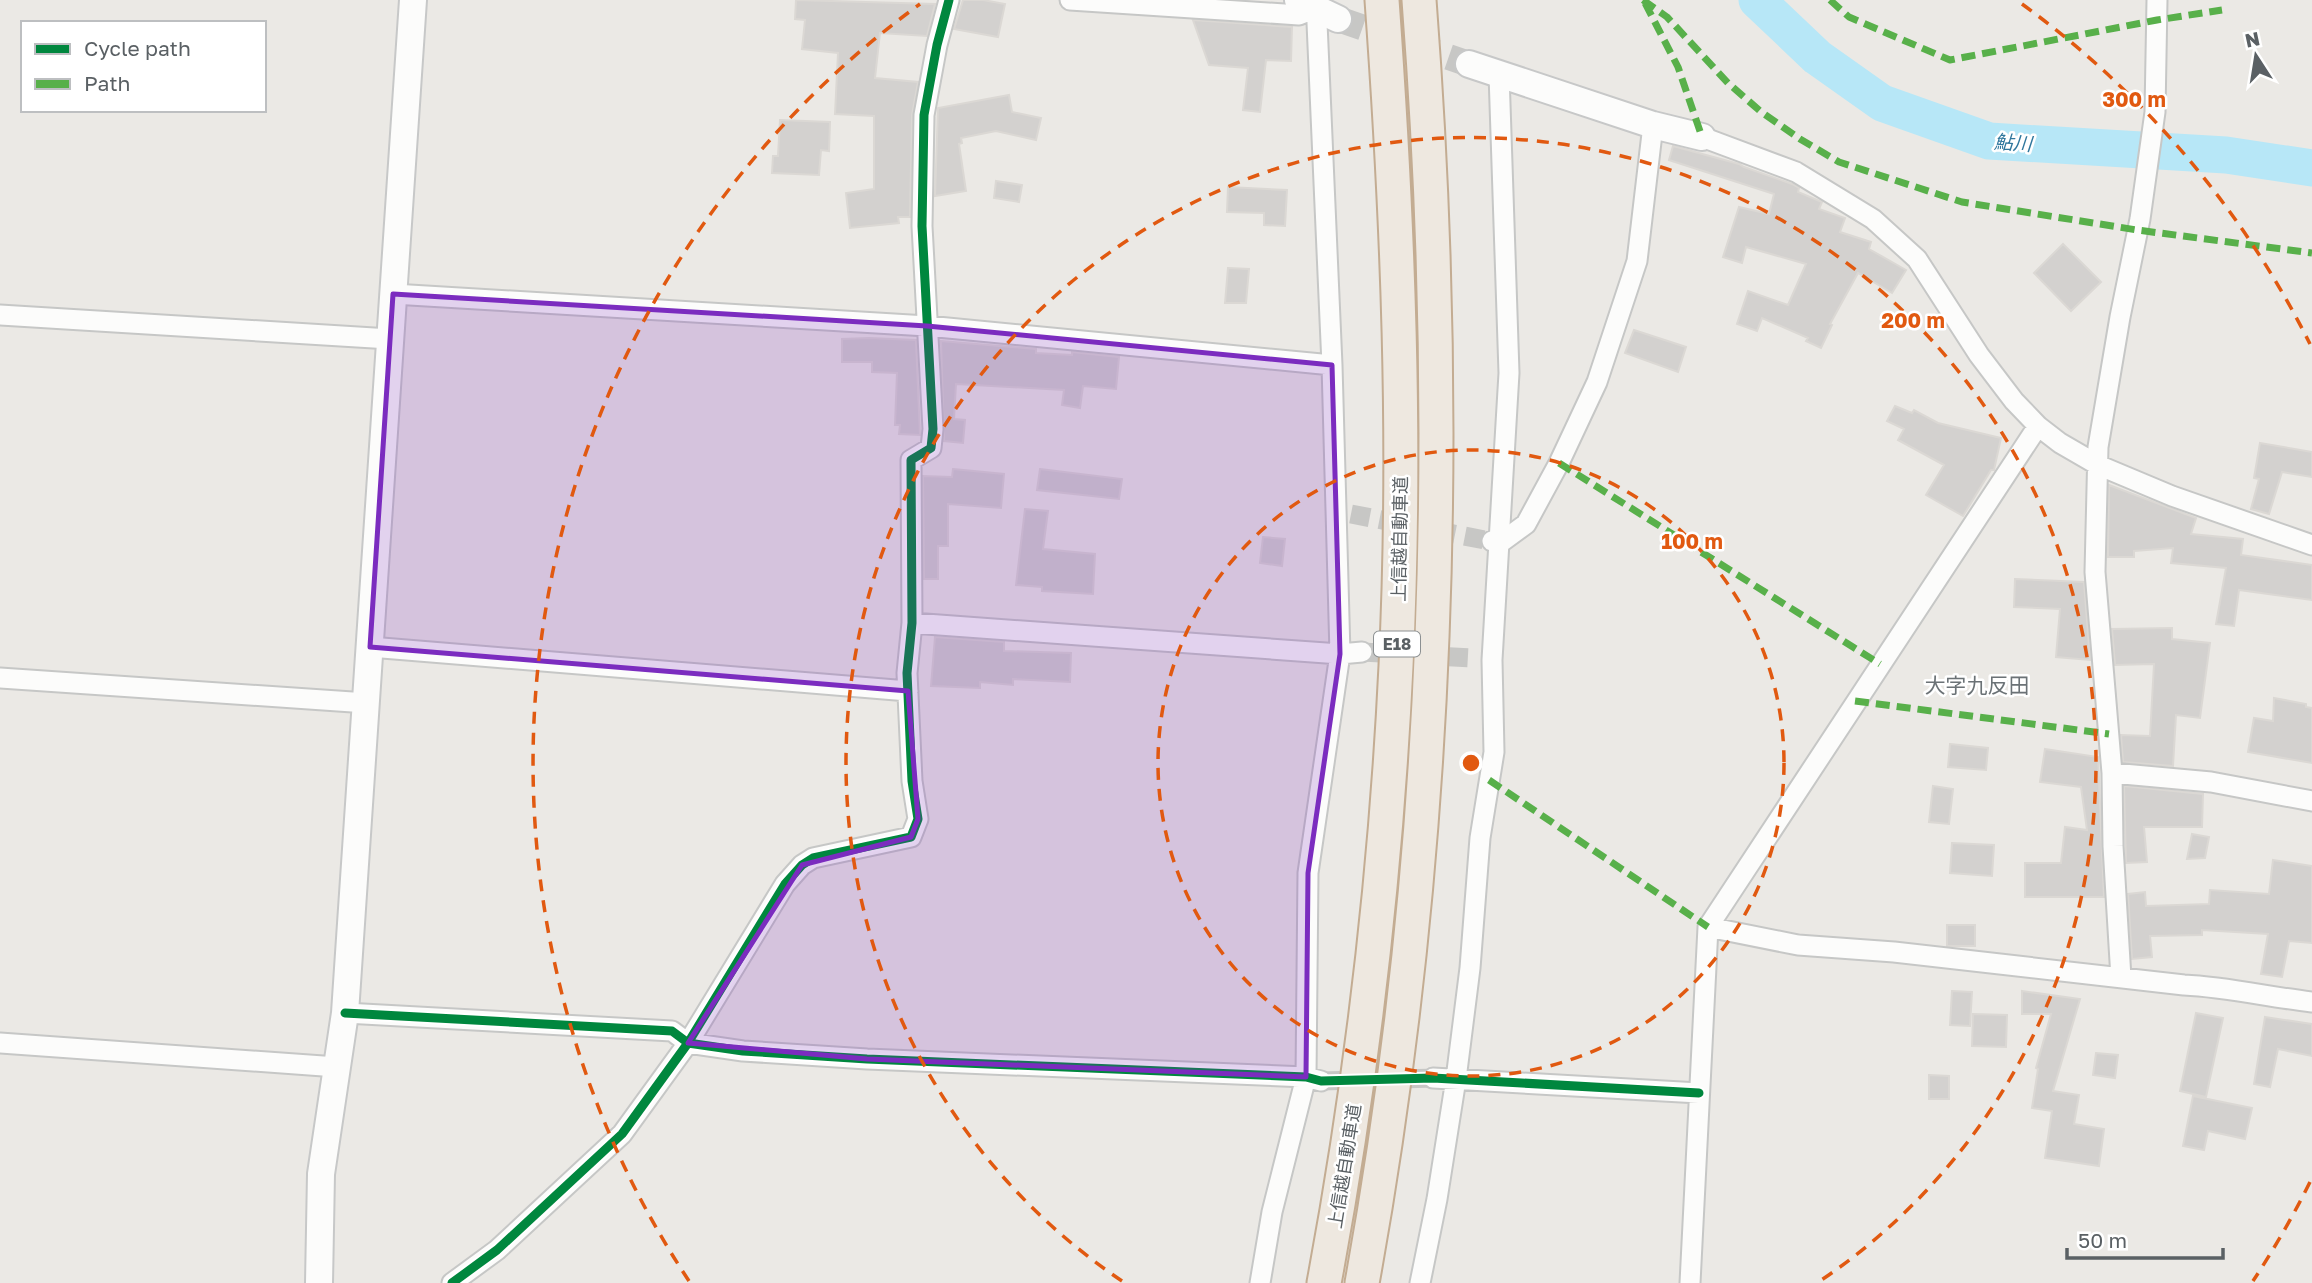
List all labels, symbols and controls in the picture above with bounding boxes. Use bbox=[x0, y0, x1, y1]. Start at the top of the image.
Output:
legend bbox=[21, 21, 266, 112]
north arrow bbox=[2221, 21, 2291, 91]
text: N bbox=[2243, 26, 2262, 52]
text: Cycle path bbox=[84, 35, 191, 61]
text: Path bbox=[84, 70, 131, 96]
text: 300 m bbox=[2102, 86, 2166, 112]
water label: 鮎川 bbox=[1993, 129, 2035, 155]
text: 200 m bbox=[1881, 307, 1945, 333]
street label: 上信越自動車道 bbox=[1387, 476, 1411, 602]
text: 100 m bbox=[1661, 528, 1723, 554]
road number: E18 bbox=[1374, 632, 1420, 656]
district label: 大字九反田 bbox=[1925, 672, 2030, 698]
centre of rings bbox=[1459, 751, 1483, 775]
street label: 上信越自動車道 bbox=[1323, 1102, 1365, 1230]
scale bar bbox=[2067, 1216, 2223, 1260]
text: 50 m bbox=[2078, 1227, 2127, 1253]

